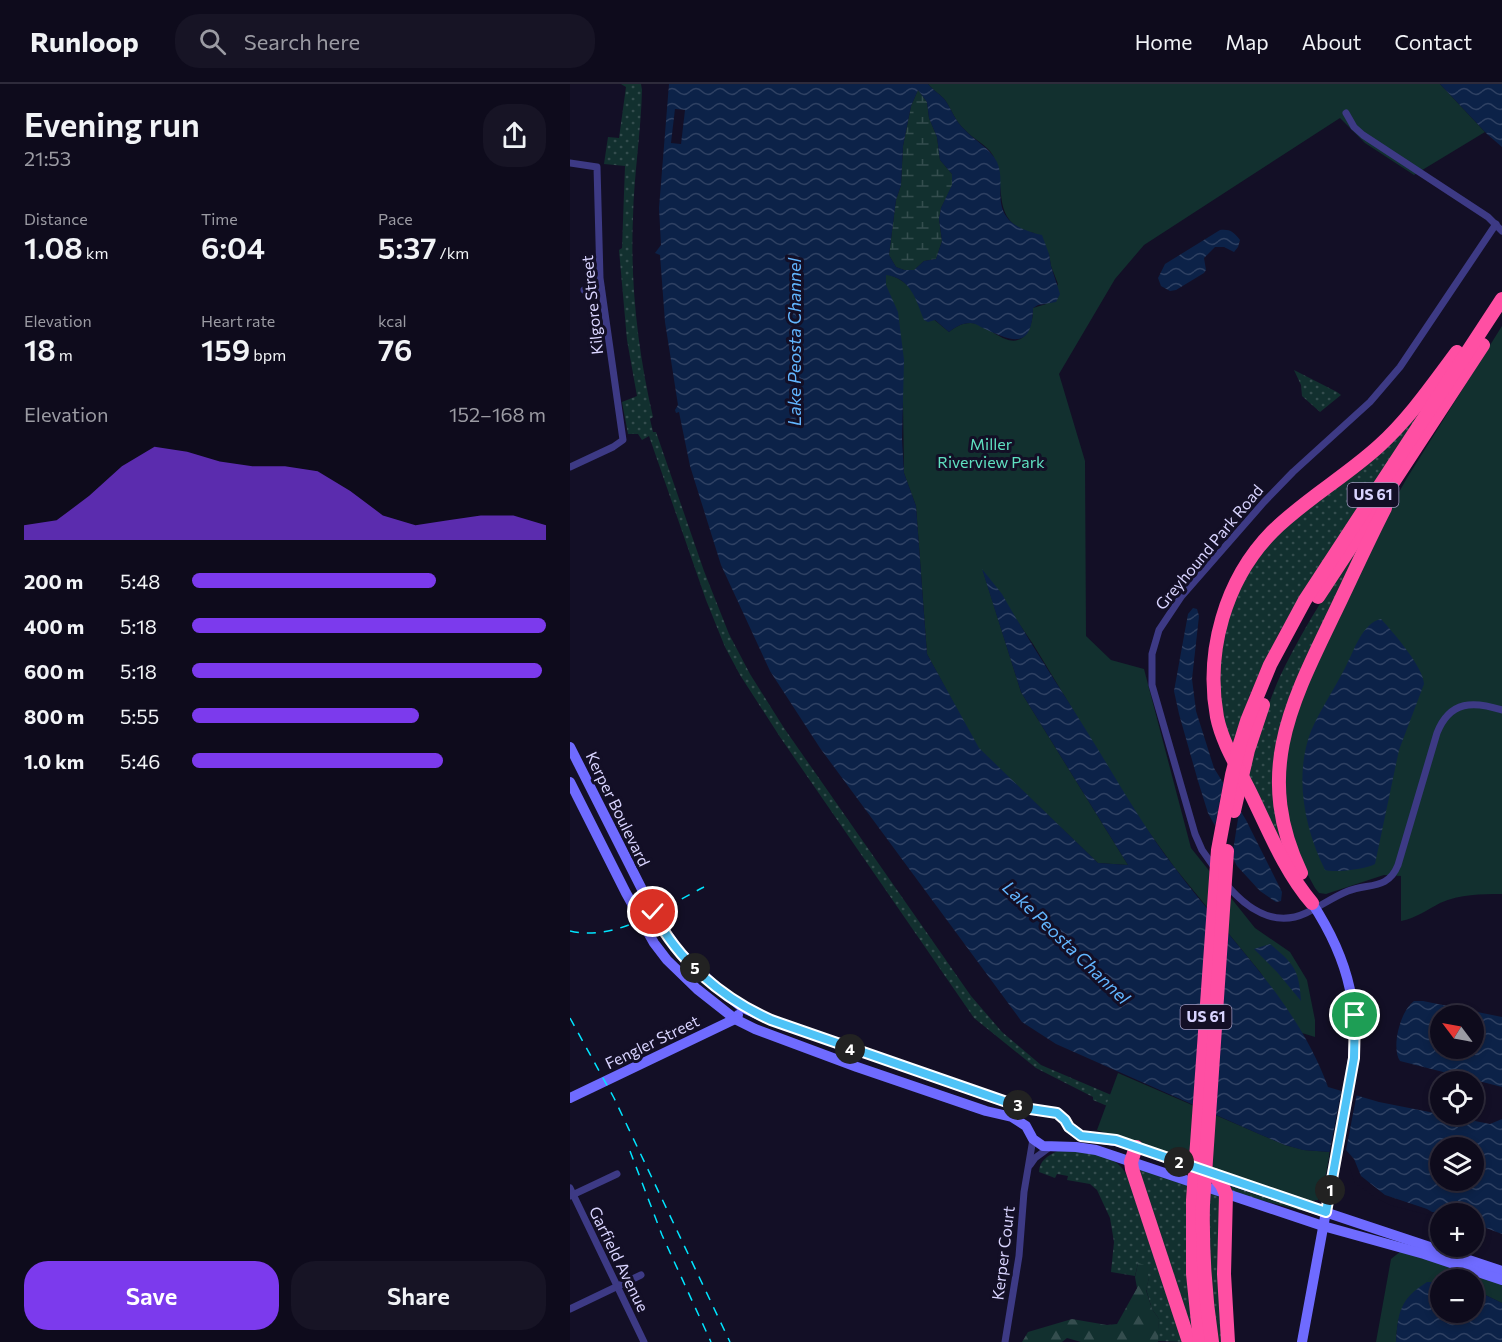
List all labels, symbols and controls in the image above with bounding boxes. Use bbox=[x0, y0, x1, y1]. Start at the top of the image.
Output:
search box bbox=[175, 14, 595, 68]
text: Runloop bbox=[30, 24, 139, 58]
icon: search bbox=[196, 25, 229, 58]
text: Search here bbox=[244, 28, 360, 55]
text: Home bbox=[1135, 29, 1192, 54]
text: Map bbox=[1225, 29, 1269, 54]
text: About bbox=[1302, 29, 1361, 54]
text: Contact bbox=[1394, 29, 1472, 54]
text: Evening run bbox=[24, 103, 200, 144]
button: share bbox=[483, 104, 546, 167]
text: 21:53 bbox=[24, 146, 71, 170]
text: Distance bbox=[24, 209, 88, 228]
text: Time bbox=[201, 209, 238, 228]
text: Pace bbox=[378, 209, 413, 228]
text: 1.08 bbox=[24, 228, 83, 265]
text: 6:04 bbox=[201, 228, 265, 265]
text: 5:37 bbox=[378, 228, 436, 265]
text: km bbox=[83, 243, 109, 262]
text: /km bbox=[436, 243, 469, 262]
street label: Kilgore Street bbox=[577, 254, 606, 356]
water label: Lake Peosta Channel bbox=[783, 257, 805, 426]
text: Elevation bbox=[24, 311, 92, 330]
text: Heart rate bbox=[201, 311, 275, 330]
text: kcal bbox=[378, 311, 407, 330]
text: 18 bbox=[24, 330, 56, 367]
text: 159 bbox=[201, 330, 250, 367]
text: 76 bbox=[378, 330, 413, 367]
text: m bbox=[56, 345, 73, 364]
text: bpm bbox=[250, 345, 286, 364]
text: Elevation bbox=[24, 402, 109, 426]
text: 152–168 m bbox=[449, 402, 546, 426]
park label: Miller Riverview Park bbox=[937, 434, 1045, 471]
street label: Greyhound Park Road bbox=[1151, 480, 1266, 613]
road number: US 61 bbox=[1348, 483, 1398, 507]
text: 200 m bbox=[24, 569, 83, 593]
text: 5:48 bbox=[120, 569, 160, 593]
text: 400 m bbox=[24, 614, 84, 638]
text: 5:18 bbox=[120, 614, 157, 638]
text: 600 m bbox=[24, 659, 84, 683]
text: 5:18 bbox=[120, 659, 157, 683]
text: 800 m bbox=[24, 704, 84, 728]
text: 5:55 bbox=[120, 704, 159, 728]
street label: Kerper Boulevard bbox=[582, 748, 654, 869]
text: 1.0 km bbox=[24, 749, 84, 773]
text: 5:46 bbox=[120, 749, 160, 773]
water label: Lake Peosta Channel bbox=[999, 876, 1135, 1009]
pin bbox=[627, 886, 678, 937]
icon: check bbox=[636, 895, 669, 928]
pin: 5 bbox=[680, 953, 710, 983]
text: 5 bbox=[690, 958, 700, 977]
pin bbox=[1329, 989, 1380, 1040]
icon: arrive bbox=[1338, 998, 1371, 1031]
road number: US 61 bbox=[1180, 1005, 1232, 1029]
north arrow bbox=[1430, 1005, 1484, 1059]
map controls bbox=[1430, 1005, 1484, 1323]
street label: Fengler Street bbox=[602, 1010, 702, 1073]
pin: 4 bbox=[835, 1034, 865, 1064]
text: 4 bbox=[845, 1039, 855, 1058]
button: locate bbox=[1430, 1071, 1484, 1125]
pin: 3 bbox=[1003, 1090, 1033, 1120]
text: 3 bbox=[1013, 1095, 1023, 1114]
button: layers bbox=[1430, 1137, 1484, 1191]
pin: 2 bbox=[1164, 1147, 1194, 1177]
text: 2 bbox=[1174, 1152, 1184, 1171]
pin: 1 bbox=[1315, 1175, 1345, 1205]
text: 1 bbox=[1326, 1180, 1334, 1199]
street label: Garfield Avenue bbox=[586, 1203, 653, 1315]
button: + bbox=[1430, 1203, 1484, 1257]
street label: Kerper Court bbox=[987, 1204, 1018, 1301]
button: Save bbox=[24, 1261, 279, 1330]
button: Share bbox=[291, 1261, 546, 1330]
button: − bbox=[1430, 1269, 1484, 1323]

